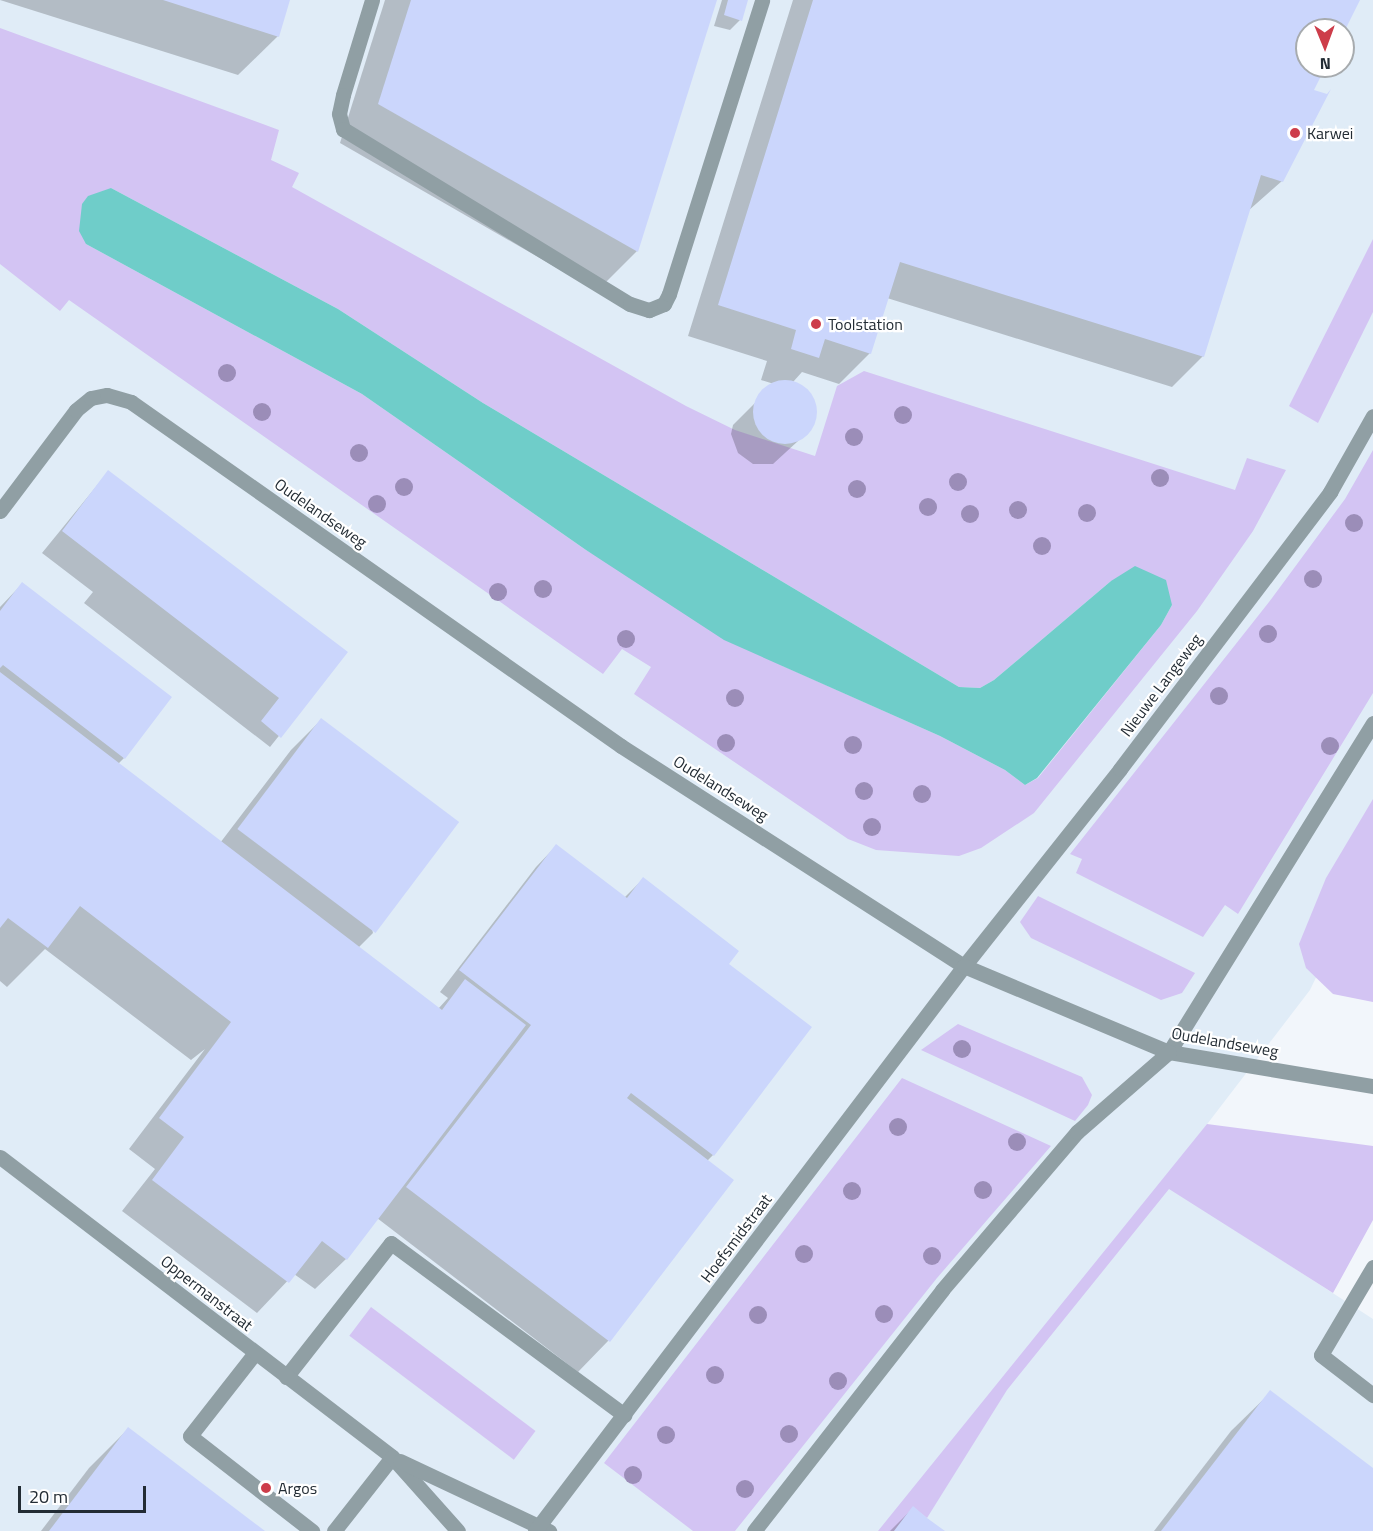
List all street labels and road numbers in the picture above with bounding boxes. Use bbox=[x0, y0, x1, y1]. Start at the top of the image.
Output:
street label: Oudelandseweg bbox=[271, 474, 371, 552]
street label: Nieuwe Langeweg bbox=[1116, 630, 1206, 740]
street label: Oudelandseweg bbox=[670, 751, 772, 825]
street label: Oudelandseweg bbox=[1170, 1023, 1280, 1061]
street label: Hoefsmidstraat bbox=[697, 1190, 775, 1286]
street label: Oppermanstraat bbox=[157, 1251, 257, 1335]

